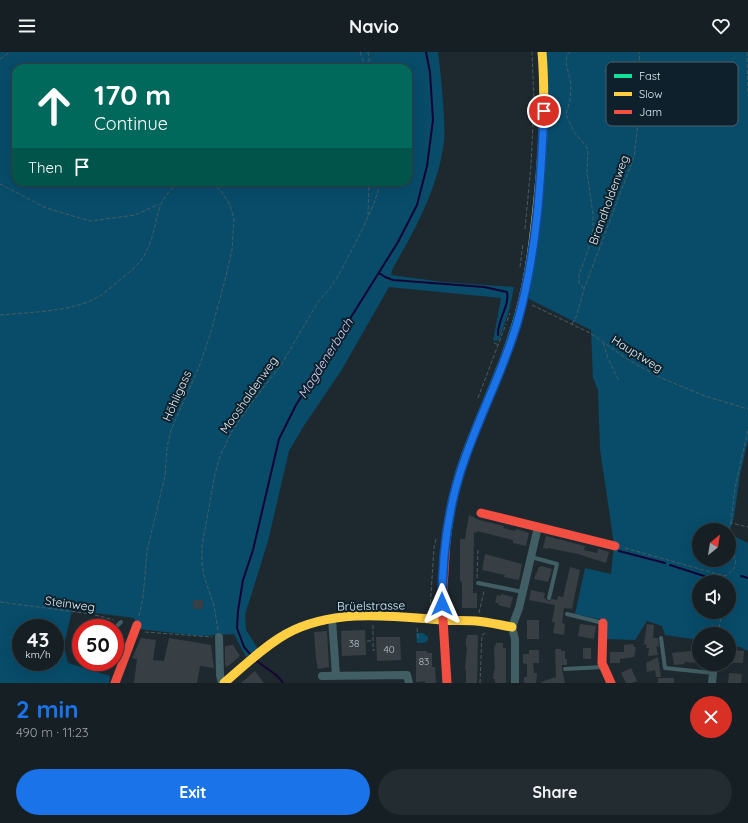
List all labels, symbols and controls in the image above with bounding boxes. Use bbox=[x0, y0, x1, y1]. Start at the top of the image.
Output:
icon: menu bbox=[16, 15, 38, 37]
text: Navio bbox=[349, 15, 399, 38]
icon: heart bbox=[710, 15, 732, 37]
legend bbox=[606, 62, 738, 126]
text: Fast bbox=[639, 69, 661, 83]
text: 170 m bbox=[94, 77, 171, 112]
icon: ahead bbox=[28, 80, 80, 132]
text: Slow bbox=[639, 87, 663, 101]
pin bbox=[527, 94, 561, 128]
icon: arrive bbox=[533, 100, 555, 122]
text: Jam bbox=[639, 105, 662, 119]
text: Continue bbox=[94, 112, 168, 135]
street label: Brandholdenweg bbox=[585, 153, 632, 247]
icon: arrive bbox=[71, 156, 93, 178]
text: Then bbox=[28, 158, 63, 177]
water label: Magdenerbach bbox=[294, 314, 356, 401]
street label: Hauptweg bbox=[609, 332, 666, 375]
street label: Mooshaldenweg bbox=[216, 353, 281, 436]
street label: Höhligass bbox=[159, 368, 195, 424]
north arrow bbox=[692, 523, 736, 567]
map controls bbox=[692, 523, 736, 671]
button: sound bbox=[692, 575, 736, 619]
position arrow bbox=[421, 583, 463, 625]
street label: Steinweg bbox=[44, 593, 96, 614]
street label: Brüelstrasse bbox=[337, 597, 405, 614]
speed limit sign: 50 bbox=[72, 619, 124, 671]
text: 43 bbox=[27, 627, 49, 652]
button: layers bbox=[692, 627, 736, 671]
house number: 38 bbox=[349, 637, 359, 650]
house number: 40 bbox=[383, 643, 395, 656]
text: km/h bbox=[25, 648, 51, 661]
house number: 83 bbox=[419, 655, 429, 668]
text: 2 min bbox=[16, 694, 78, 724]
button: close bbox=[690, 696, 732, 738]
text: 490 m · 11:23 bbox=[16, 724, 89, 740]
button: Exit bbox=[16, 769, 370, 815]
button: Share bbox=[378, 769, 732, 815]

